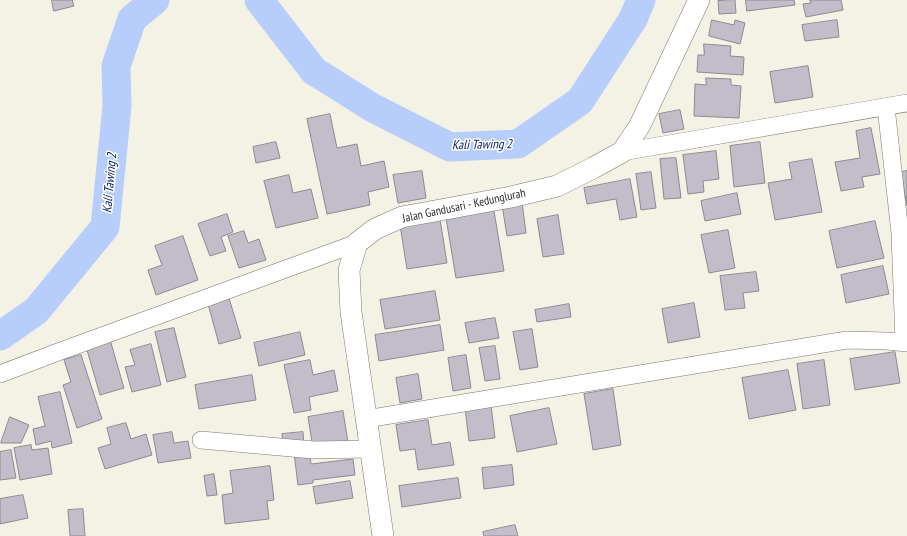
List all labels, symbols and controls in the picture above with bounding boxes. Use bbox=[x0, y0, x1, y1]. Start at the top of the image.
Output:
water label: Kali Tawing 2 bbox=[452, 137, 512, 153]
water label: Kali Tawing 2 bbox=[100, 152, 120, 214]
street label: Jalan Gandusari - Kedunglurah bbox=[401, 186, 527, 226]

